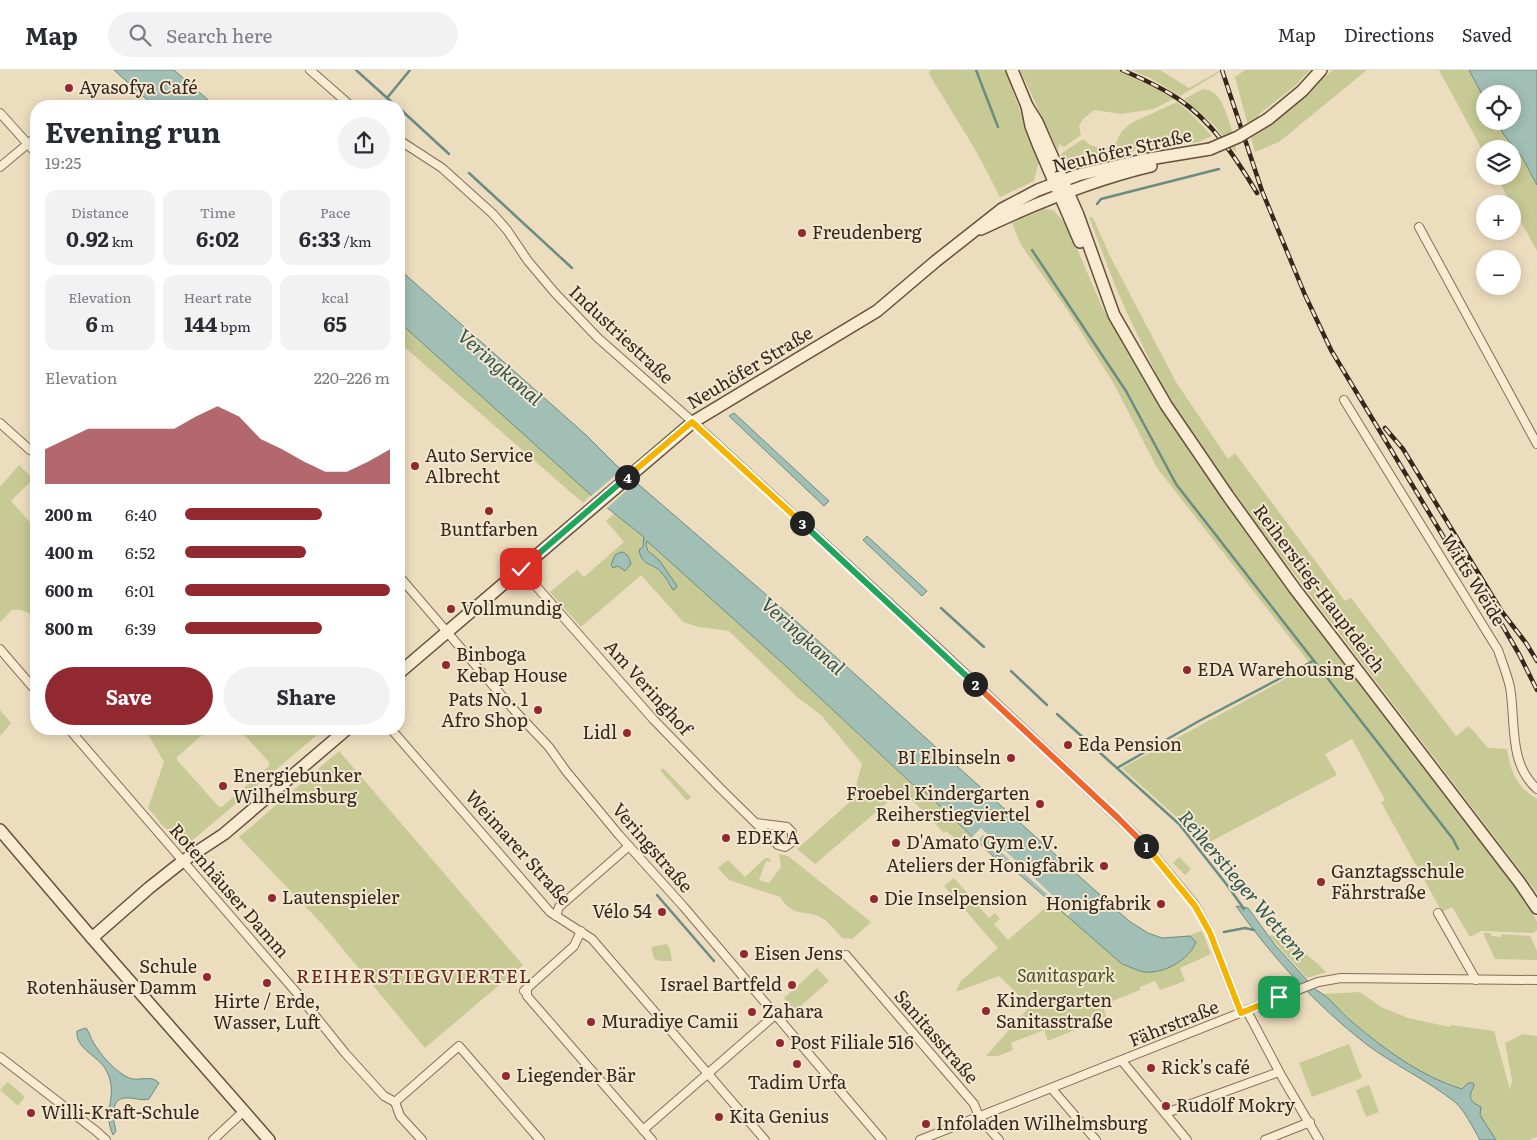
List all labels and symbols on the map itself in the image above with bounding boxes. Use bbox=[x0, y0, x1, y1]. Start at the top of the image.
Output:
place label: Ayasofya Café bbox=[79, 73, 198, 100]
marker: Ayasofya Café bbox=[63, 82, 75, 94]
street label: Neuhöfer Straße bbox=[1049, 120, 1194, 179]
place label: Freudenberg bbox=[812, 218, 923, 245]
marker: Freudenberg bbox=[796, 227, 808, 239]
street label: Industriestraße bbox=[564, 278, 680, 390]
street label: Neuhöfer Straße bbox=[681, 318, 817, 415]
water label: Veringkanal bbox=[452, 321, 550, 411]
place label: Auto Service Albrecht bbox=[425, 441, 533, 489]
marker: Auto Service Albrecht bbox=[409, 460, 421, 472]
pin: 4 bbox=[614, 464, 640, 490]
street label: Reiherstieg-Hauptdeich bbox=[1248, 498, 1393, 678]
marker: Buntfarben bbox=[483, 505, 495, 517]
pin: 3 bbox=[790, 510, 814, 536]
place label: Buntfarben bbox=[440, 515, 538, 542]
street label: Witts Weide bbox=[1435, 528, 1513, 631]
pin bbox=[500, 548, 542, 590]
water label: Veringkanal bbox=[756, 590, 852, 681]
place label: Vollmundig bbox=[461, 594, 563, 621]
marker: Vollmundig bbox=[445, 603, 457, 615]
street label: Am Veringhof bbox=[599, 633, 701, 742]
place label: Binboga Kebap House bbox=[456, 640, 567, 688]
place label: EDA Warehousing bbox=[1197, 655, 1355, 682]
marker: Binboga Kebap House bbox=[440, 659, 452, 671]
marker: EDA Warehousing bbox=[1181, 664, 1193, 676]
pin: 2 bbox=[962, 672, 988, 696]
place label: Pats No. 1 Afro Shop bbox=[441, 685, 528, 733]
marker: Pats No. 1 Afro Shop bbox=[532, 704, 544, 716]
place label: Lidl bbox=[582, 718, 617, 745]
marker: Lidl bbox=[621, 727, 633, 739]
place label: Eda Pension bbox=[1078, 730, 1182, 757]
marker: Eda Pension bbox=[1062, 739, 1074, 751]
place label: BI Elbinseln bbox=[897, 743, 1001, 770]
marker: BI Elbinseln bbox=[1005, 752, 1017, 764]
place label: Energiebunker Wilhelmsburg bbox=[233, 761, 362, 809]
place label: Froebel Kindergarten Reiherstiegviertel bbox=[846, 779, 1030, 827]
marker: Energiebunker Wilhelmsburg bbox=[217, 780, 229, 792]
street label: Weimarer Straße bbox=[460, 783, 578, 911]
street label: Veringstraße bbox=[606, 796, 700, 898]
marker: Froebel Kindergarten Reiherstiegviertel bbox=[1034, 798, 1046, 810]
water label: Reiherstieger Wettern bbox=[1173, 803, 1315, 966]
street label: Rotenhäuser Damm bbox=[164, 817, 296, 963]
place label: EDEKA bbox=[736, 823, 800, 850]
place label: D'Amato Gym e.V. bbox=[906, 828, 1058, 855]
marker: EDEKA bbox=[720, 832, 732, 844]
pin: 1 bbox=[1134, 834, 1158, 858]
marker: D'Amato Gym e.V. bbox=[890, 837, 902, 849]
place label: Ateliers der Honigfabrik bbox=[886, 851, 1095, 878]
place label: Ganztagsschule Fährstraße bbox=[1331, 857, 1464, 905]
marker: Ateliers der Honigfabrik bbox=[1098, 860, 1110, 872]
marker: Ganztagsschule Fährstraße bbox=[1315, 876, 1327, 888]
place label: Lautenspieler bbox=[282, 883, 400, 910]
place label: Die Inselpension bbox=[884, 884, 1027, 911]
place label: Honigfabrik bbox=[1046, 889, 1152, 916]
marker: Lautenspieler bbox=[266, 892, 278, 904]
marker: Die Inselpension bbox=[868, 893, 880, 905]
place label: Vélo 54 bbox=[592, 897, 652, 924]
marker: Honigfabrik bbox=[1155, 898, 1167, 910]
marker: Vélo 54 bbox=[656, 906, 668, 918]
place label: Eisen Jens bbox=[754, 939, 843, 966]
marker: Eisen Jens bbox=[738, 948, 750, 960]
place label: Schule Rotenhäuser Damm bbox=[26, 952, 197, 1000]
district label: REIHERSTIEGVIERTEL bbox=[296, 961, 532, 989]
park label: Sanitaspark bbox=[1017, 961, 1115, 988]
place label: Israel Bartfeld bbox=[660, 970, 782, 997]
marker: Schule Rotenhäuser Damm bbox=[201, 971, 213, 983]
pin bbox=[1258, 976, 1300, 1018]
marker: Hirte / Erde, Wasser, Luft bbox=[261, 977, 273, 989]
marker: Israel Bartfeld bbox=[786, 979, 798, 991]
street label: Sanitasstraße bbox=[889, 983, 986, 1089]
place label: Kindergarten Sanitasstraße bbox=[996, 986, 1113, 1034]
place label: Hirte / Erde, Wasser, Luft bbox=[213, 987, 321, 1035]
street label: Fährstraße bbox=[1124, 992, 1222, 1053]
place label: Zahara bbox=[762, 997, 823, 1024]
marker: Kindergarten Sanitasstraße bbox=[980, 1005, 992, 1017]
marker: Zahara bbox=[746, 1006, 758, 1018]
place label: Muradiye Camii bbox=[601, 1007, 738, 1034]
marker: Muradiye Camii bbox=[585, 1016, 597, 1028]
place label: Post Filiale 516 bbox=[790, 1028, 914, 1055]
marker: Post Filiale 516 bbox=[774, 1037, 786, 1049]
place label: Rick's café bbox=[1161, 1053, 1250, 1080]
marker: Tadim Urfa bbox=[791, 1058, 803, 1070]
place label: Liegender Bär bbox=[516, 1061, 636, 1088]
marker: Rick's café bbox=[1145, 1062, 1157, 1074]
place label: Tadim Urfa bbox=[748, 1068, 847, 1095]
marker: Liegender Bär bbox=[500, 1070, 512, 1082]
place label: Rudolf Mokry bbox=[1176, 1091, 1296, 1118]
place label: Willi-Kraft-Schule bbox=[41, 1098, 199, 1125]
marker: Rudolf Mokry bbox=[1160, 1100, 1172, 1112]
place label: Kita Genius bbox=[729, 1102, 829, 1129]
marker: Willi-Kraft-Schule bbox=[25, 1107, 37, 1119]
place label: Infoladen Wilhelmsburg bbox=[936, 1109, 1148, 1136]
marker: Kita Genius bbox=[713, 1111, 725, 1123]
marker: Infoladen Wilhelmsburg bbox=[920, 1118, 932, 1130]

